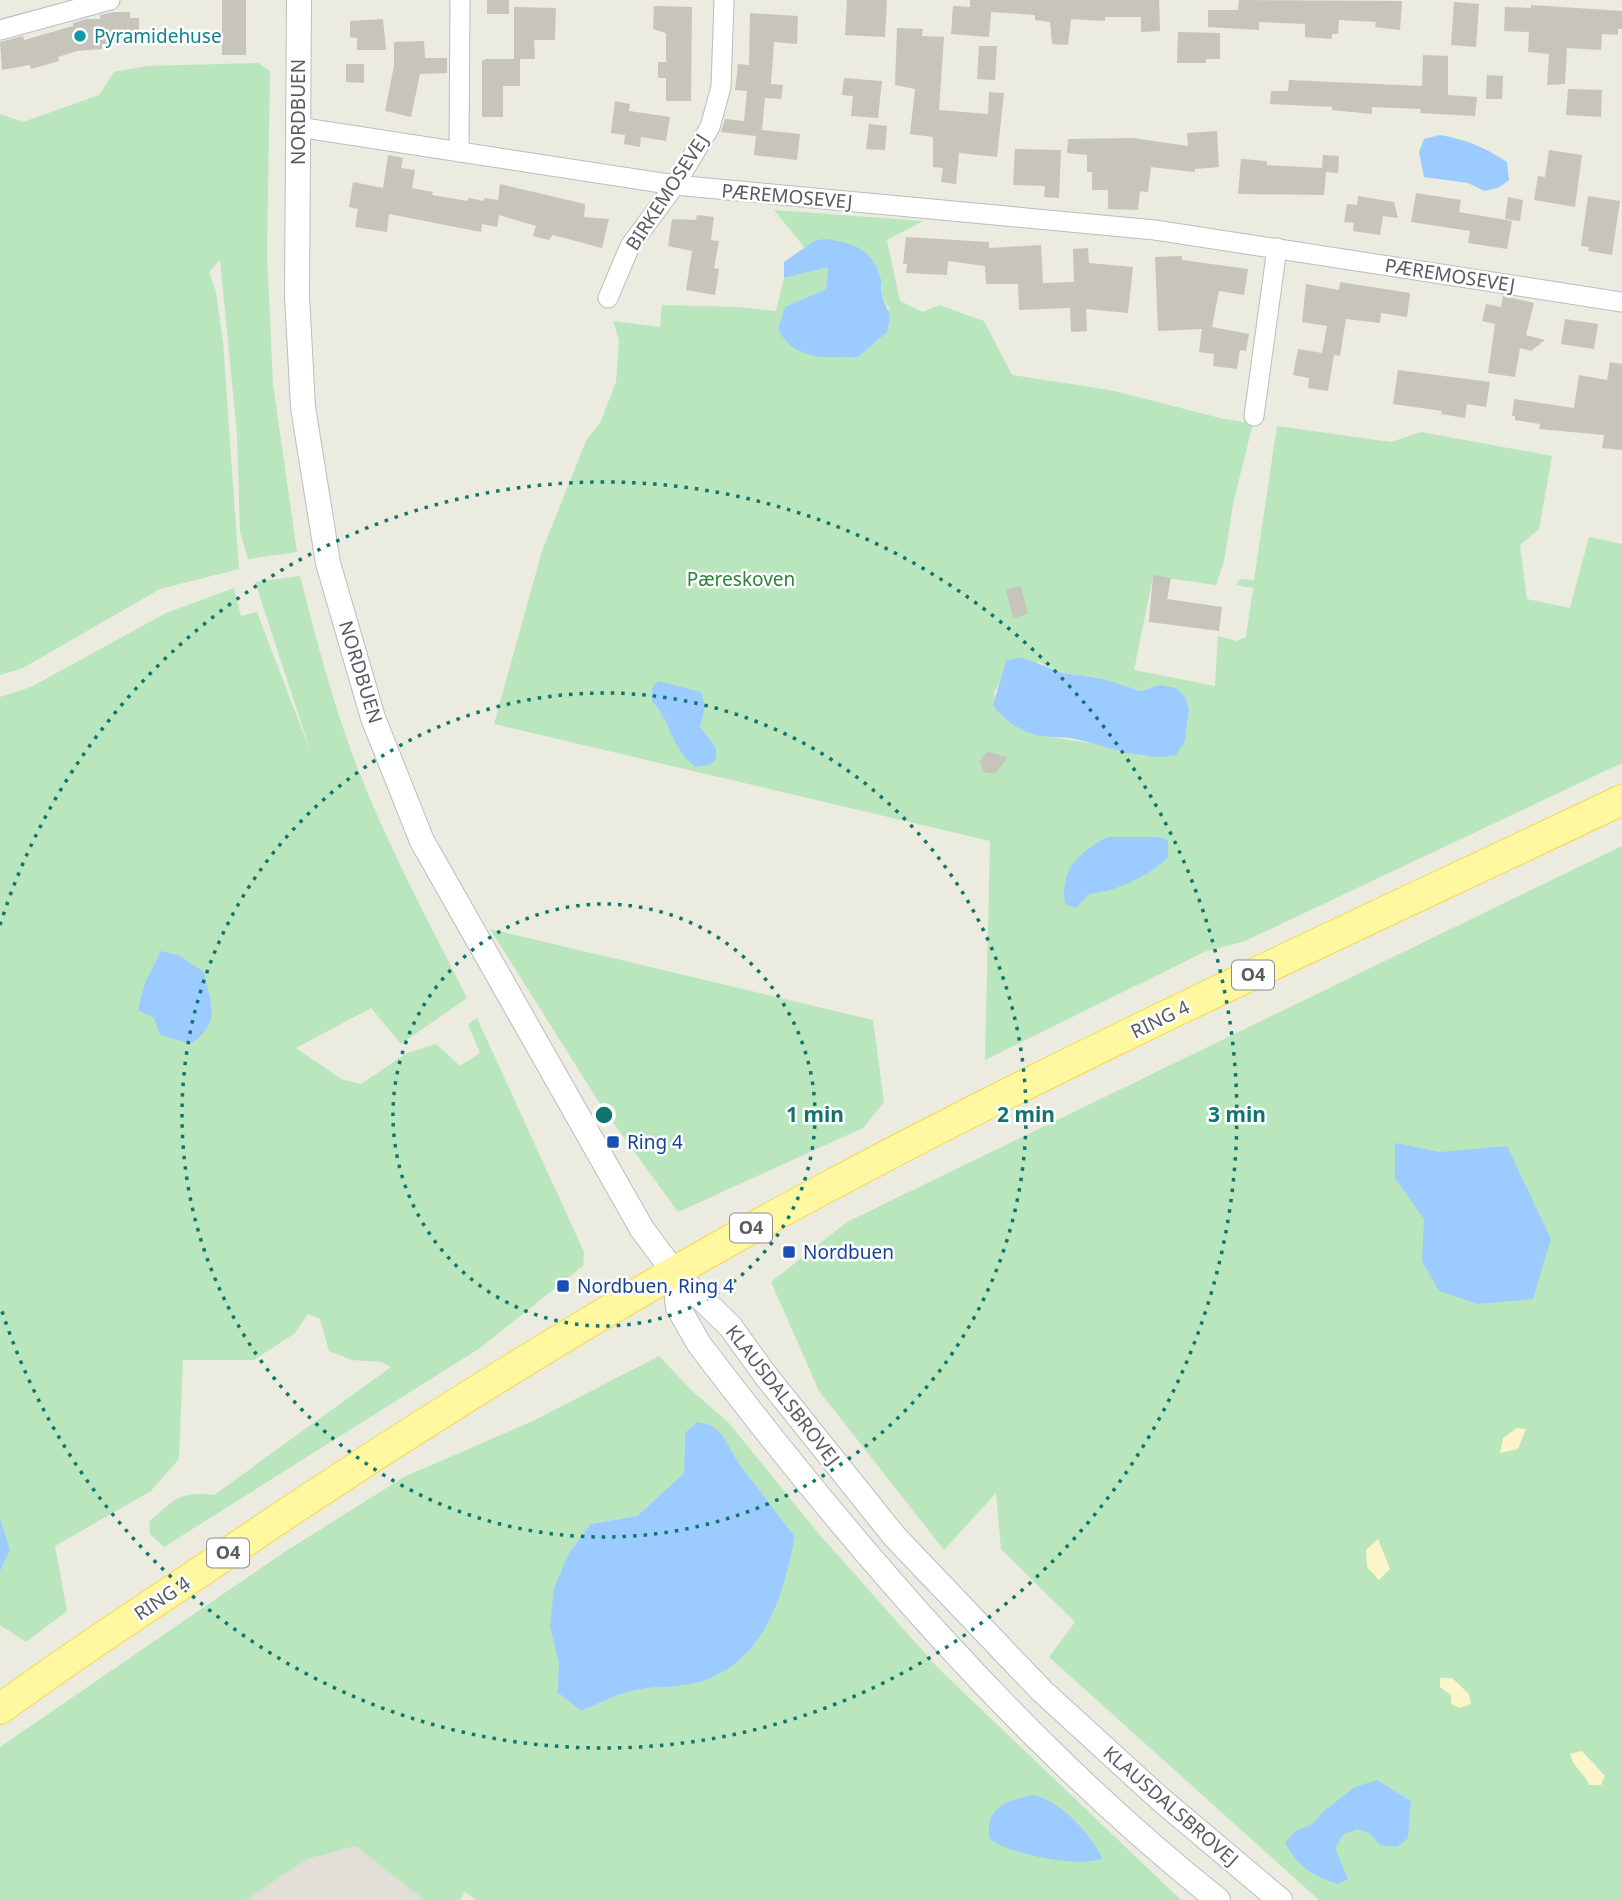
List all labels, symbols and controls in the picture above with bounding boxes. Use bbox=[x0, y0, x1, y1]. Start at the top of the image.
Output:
place label: Pyramidehuse bbox=[94, 23, 222, 49]
marker: Pyramidehuse bbox=[72, 28, 88, 44]
street label: NORDBUEN bbox=[285, 59, 311, 165]
street label: BIRKEMOSEVEJ bbox=[620, 129, 714, 255]
street label: PÆREMOSEVEJ bbox=[720, 177, 854, 215]
street label: PÆREMOSEVEJ bbox=[1383, 252, 1517, 298]
park label: Pæreskoven bbox=[687, 566, 795, 592]
street label: NORDBUEN bbox=[333, 617, 389, 727]
road number: O4 bbox=[1232, 960, 1274, 990]
street label: RING 4 bbox=[1126, 994, 1194, 1044]
text: 1 min bbox=[786, 1100, 844, 1128]
text: 2 min bbox=[997, 1100, 1055, 1128]
text: 3 min bbox=[1208, 1100, 1266, 1128]
centre of rings bbox=[592, 1103, 616, 1127]
place label: Ring 4 bbox=[627, 1129, 683, 1155]
marker: Ring 4 bbox=[605, 1134, 621, 1150]
road number: O4 bbox=[730, 1213, 772, 1242]
place label: Nordbuen bbox=[803, 1239, 894, 1265]
marker: Nordbuen bbox=[781, 1244, 797, 1260]
place label: Nordbuen, Ring 4 bbox=[577, 1273, 734, 1299]
marker: Nordbuen, Ring 4 bbox=[555, 1278, 571, 1294]
street label: KLAUSDALSBROVEJ bbox=[720, 1319, 846, 1471]
road number: O4 bbox=[207, 1538, 249, 1568]
street label: RING 4 bbox=[129, 1570, 195, 1626]
street label: KLAUSDALSBROVEJ bbox=[1098, 1740, 1244, 1872]

